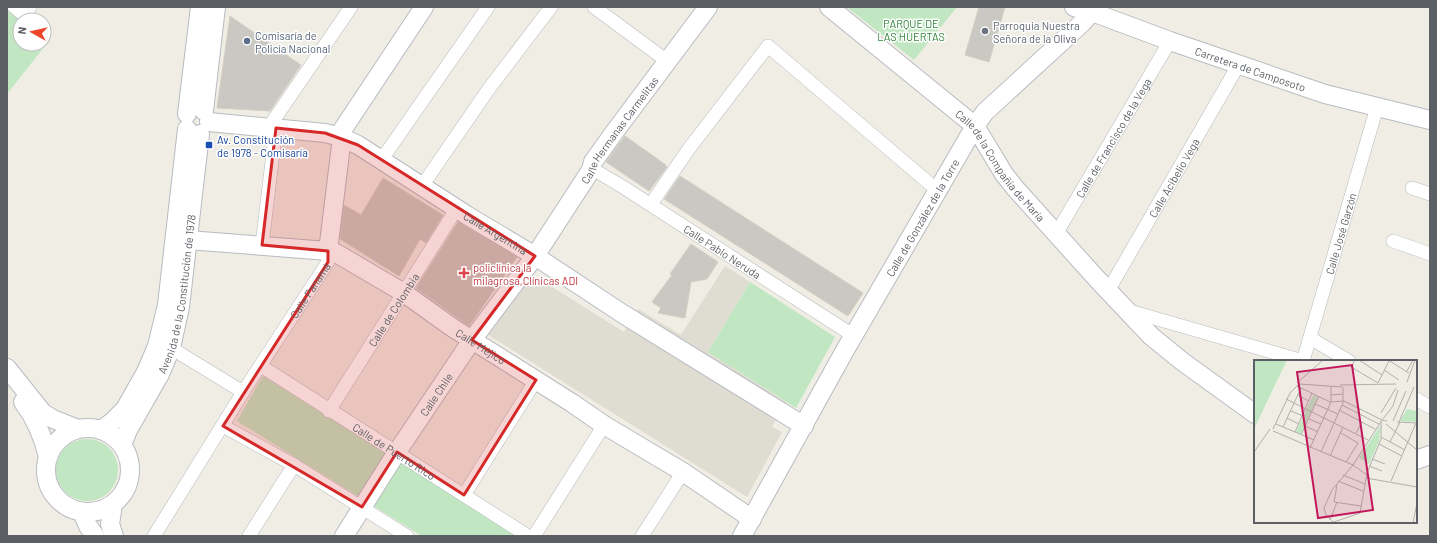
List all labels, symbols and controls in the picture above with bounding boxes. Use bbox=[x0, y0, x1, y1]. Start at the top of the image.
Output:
north arrow bbox=[12, 12, 52, 52]
park label: PARQUE DE LAS HUERTAS bbox=[877, 17, 945, 43]
place label: Parroquia Nuestra Señora de la Oliva bbox=[993, 19, 1080, 45]
text: N bbox=[15, 26, 29, 35]
marker: Parroquia Nuestra Señora de la Oliva bbox=[980, 26, 990, 36]
place label: Comisaría de Policía Nacional bbox=[255, 29, 330, 55]
marker: Comisaría de Policía Nacional bbox=[242, 36, 252, 46]
street label: Carretera de Camposoto bbox=[1194, 44, 1308, 93]
street label: Calle Hermanas Carmelitas bbox=[578, 74, 660, 186]
street label: Calle de Francisco de la Vega bbox=[1073, 75, 1153, 200]
street label: Calle de la Compañía de María bbox=[953, 107, 1048, 224]
place label: Av. Constitución de 1978 - Comisaría bbox=[217, 133, 308, 159]
street label: Calle Acibelio Vega bbox=[1146, 136, 1201, 219]
marker: Av. Constitución de 1978 - Comisaría bbox=[204, 140, 214, 150]
street label: Calle de González de la Torre bbox=[883, 156, 961, 279]
street label: Calle José Garzón bbox=[1322, 191, 1358, 276]
street label: Calle Argentina bbox=[461, 209, 530, 257]
street label: Avenida de la Constitución de 1978 bbox=[154, 213, 197, 375]
street label: Calle Pablo Neruda bbox=[682, 222, 764, 281]
street label: Calle Panamá bbox=[287, 260, 333, 320]
place label: policlínica la milagrosa,Clínicas ADI bbox=[473, 261, 578, 287]
marker: policlínica la milagrosa,Clínicas ADI bbox=[458, 267, 470, 279]
street label: Calle de Colombia bbox=[365, 270, 421, 349]
street label: Calle Méjico bbox=[454, 325, 508, 366]
inset map bbox=[1254, 360, 1417, 523]
street label: Calle Chile bbox=[417, 370, 455, 418]
street label: Calle de Puerto Rico bbox=[351, 420, 438, 482]

